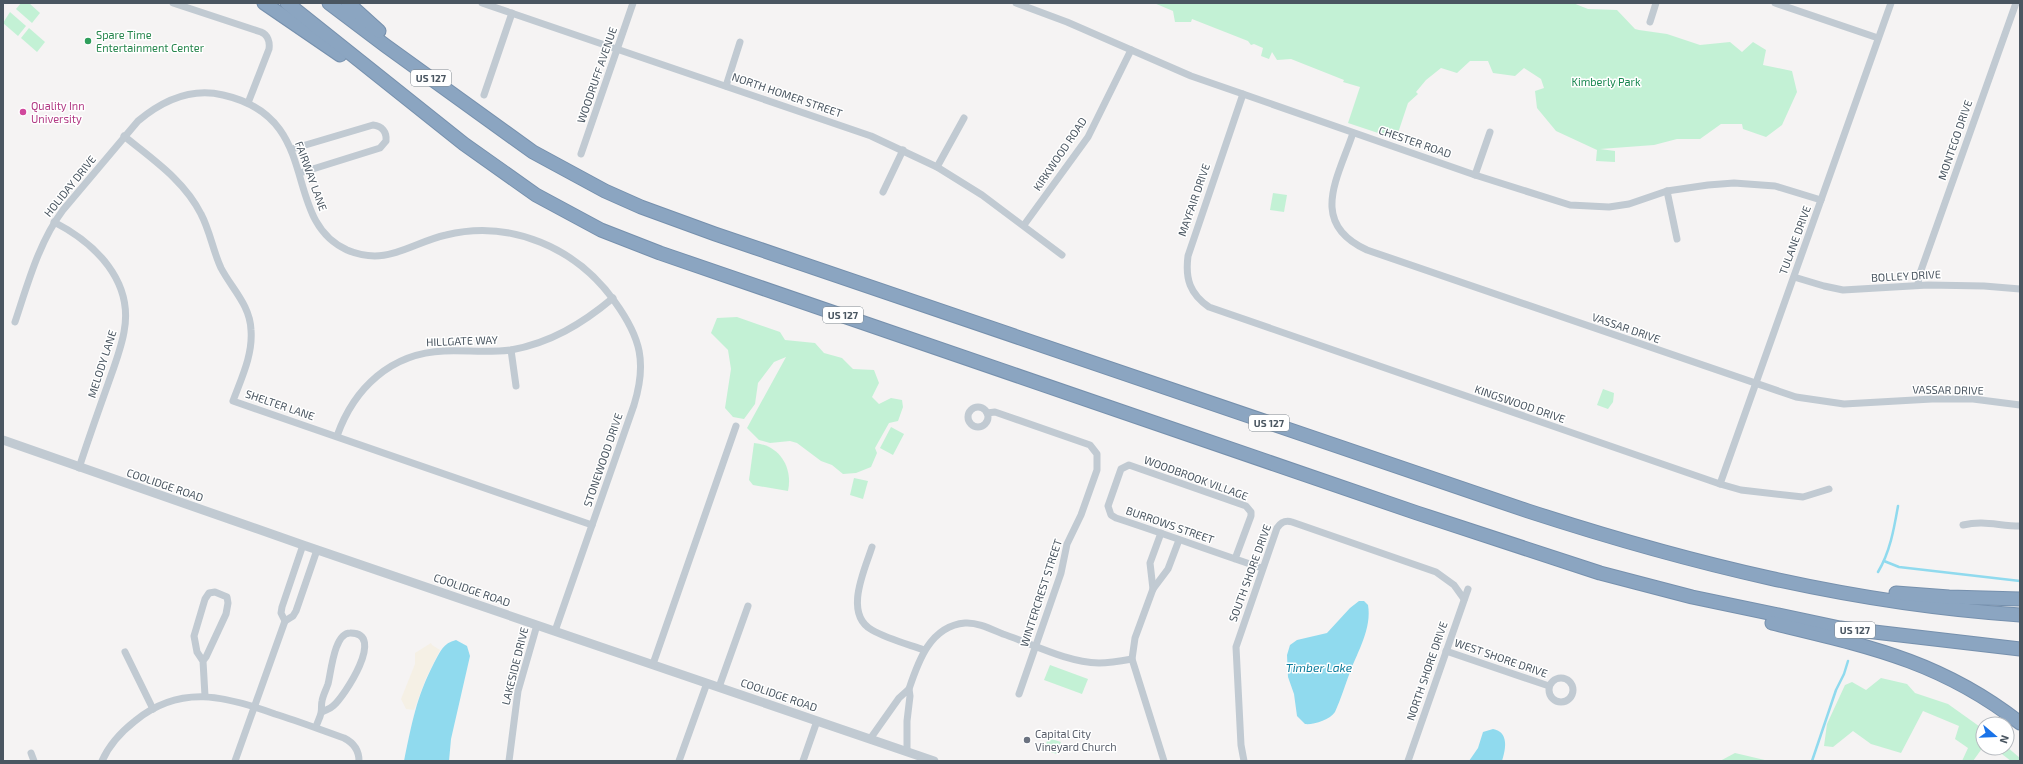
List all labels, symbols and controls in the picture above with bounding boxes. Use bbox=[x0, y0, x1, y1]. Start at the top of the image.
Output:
street label: WOODRUFF AVENUE bbox=[574, 25, 619, 125]
place label: Spare Time Entertainment Center bbox=[96, 28, 205, 54]
marker: Spare Time Entertainment Center bbox=[83, 36, 93, 46]
road number: US 127 bbox=[411, 70, 451, 86]
street label: NORTH HOMER STREET bbox=[730, 70, 845, 120]
park label: Kimberly Park bbox=[1571, 75, 1641, 88]
street label: MONTEGO DRIVE bbox=[1935, 98, 1974, 182]
place label: Quality Inn University bbox=[31, 99, 85, 125]
marker: Quality Inn University bbox=[18, 107, 28, 117]
street label: KIRKWOOD ROAD bbox=[1030, 115, 1089, 193]
street label: CHESTER ROAD bbox=[1377, 123, 1453, 160]
street label: FAIRWAY LANE bbox=[293, 139, 330, 212]
street label: HOLIDAY DRIVE bbox=[41, 152, 98, 219]
street label: MAYFAIR DRIVE bbox=[1175, 162, 1212, 238]
street label: TULANE DRIVE bbox=[1776, 204, 1813, 276]
street label: BOLLEY DRIVE bbox=[1871, 267, 1941, 284]
road number: US 127 bbox=[823, 307, 863, 323]
street label: VASSAR DRIVE bbox=[1590, 310, 1662, 345]
street label: MELODY LANE bbox=[84, 328, 119, 399]
street label: HILLGATE WAY bbox=[426, 333, 499, 348]
street label: KINGSWOOD DRIVE bbox=[1473, 382, 1567, 425]
street label: VASSAR DRIVE bbox=[1912, 382, 1984, 397]
street label: SHELTER LANE bbox=[244, 387, 317, 422]
street label: STONEWOOD DRIVE bbox=[580, 411, 625, 508]
road number: US 127 bbox=[1249, 415, 1289, 431]
street label: WOODBROOK VILLAGE bbox=[1142, 453, 1250, 502]
street label: COOLIDGE ROAD bbox=[125, 465, 205, 504]
street label: BURROWS STREET bbox=[1124, 503, 1216, 546]
street label: SOUTH SHORE DRIVE bbox=[1226, 522, 1273, 624]
street label: WINTERCREST STREET bbox=[1017, 537, 1064, 648]
street label: COOLIDGE ROAD bbox=[432, 570, 512, 609]
street label: NORTH SHORE DRIVE bbox=[1403, 620, 1450, 722]
road number: US 127 bbox=[1835, 622, 1875, 638]
street label: LAKESIDE DRIVE bbox=[499, 626, 530, 706]
street label: WEST SHORE DRIVE bbox=[1453, 636, 1549, 680]
water label: Timber Lake bbox=[1286, 660, 1353, 674]
street label: COOLIDGE ROAD bbox=[739, 675, 819, 714]
north arrow bbox=[1975, 716, 2015, 756]
place label: Capital City Vineyard Church bbox=[1035, 727, 1117, 753]
text: N bbox=[1997, 734, 2012, 745]
marker: Capital City Vineyard Church bbox=[1022, 735, 1032, 745]

